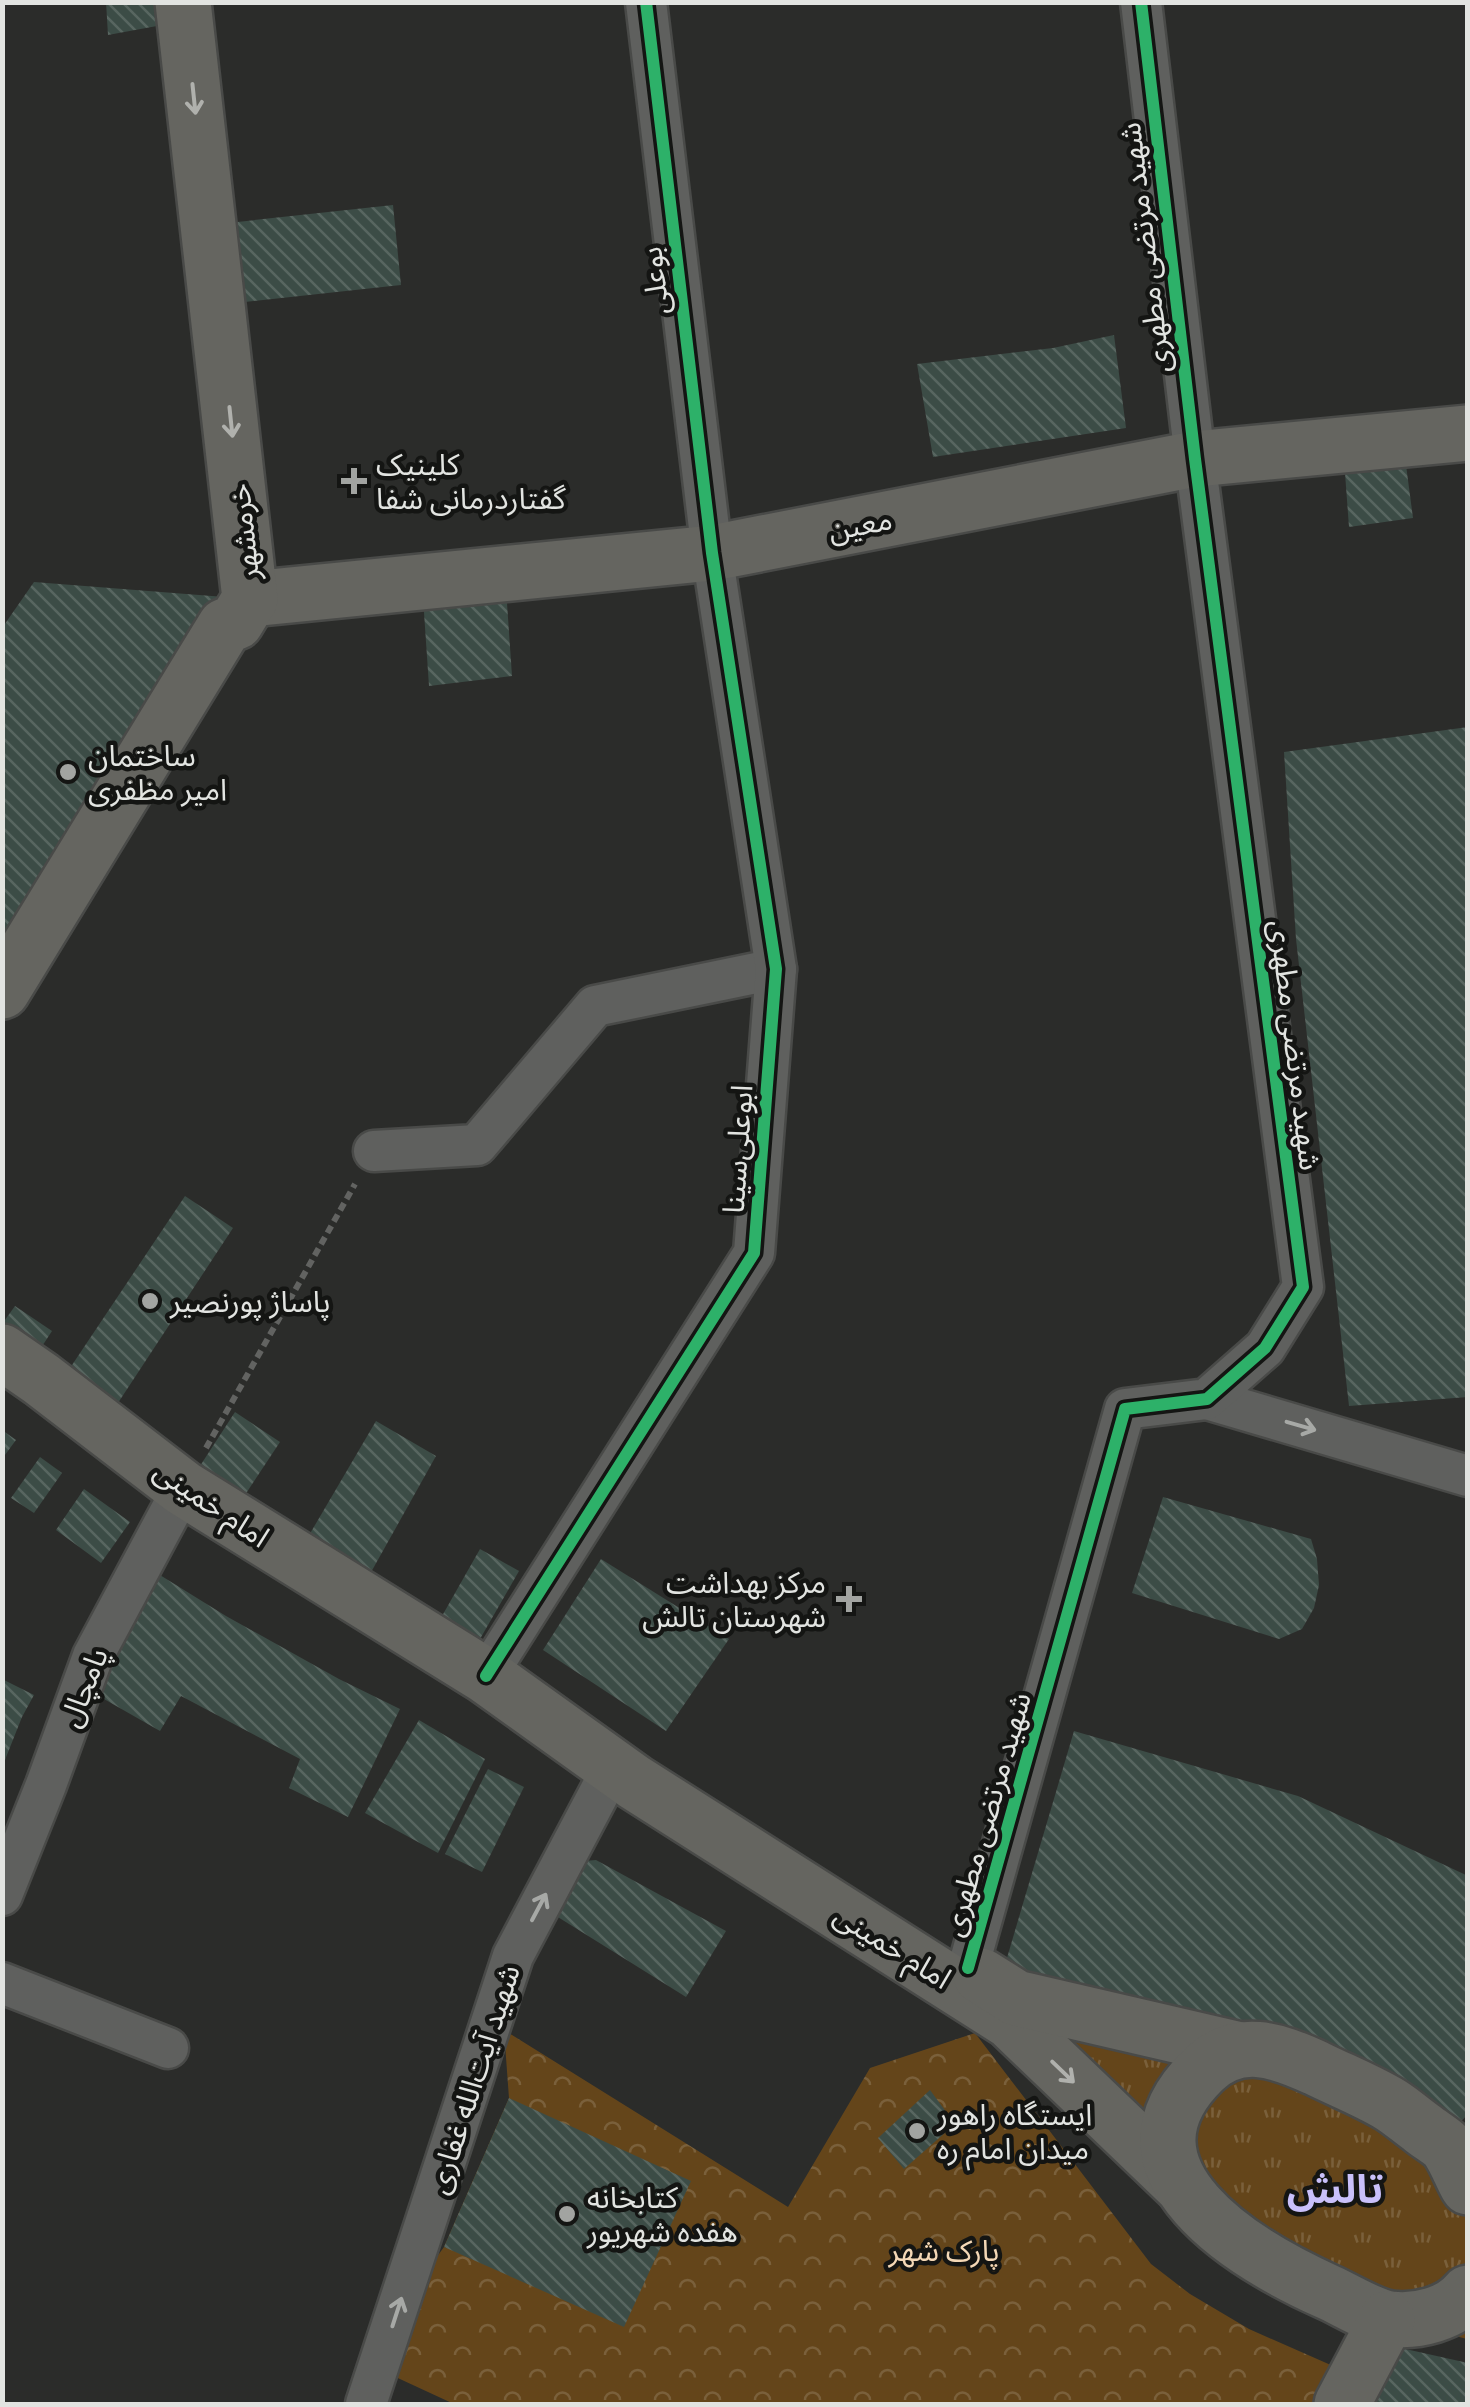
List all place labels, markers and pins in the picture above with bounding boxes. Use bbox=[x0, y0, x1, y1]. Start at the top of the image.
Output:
place label: کلینیک گفتاردرمانی شفا bbox=[376, 441, 566, 521]
marker: کلینیک گفتاردرمانی شفا bbox=[341, 468, 367, 494]
place label: ساختمان امیر مظفری bbox=[88, 732, 227, 812]
marker: ساختمان امیر مظفری bbox=[57, 761, 79, 783]
place label: پاساژ پورنصیر bbox=[169, 1278, 330, 1324]
marker: پاساژ پورنصیر bbox=[139, 1290, 161, 1312]
place label: مرکز بهداشت شهرستان تالش bbox=[642, 1559, 826, 1639]
marker: مرکز بهداشت شهرستان تالش bbox=[836, 1586, 862, 1612]
place label: ایستگاه راهور میدان امام ره bbox=[936, 2091, 1092, 2171]
marker: ایستگاه راهور میدان امام ره bbox=[906, 2120, 928, 2142]
place label: کتابخانه هفده شهریور bbox=[586, 2174, 738, 2254]
marker: کتابخانه هفده شهریور bbox=[556, 2203, 578, 2225]

